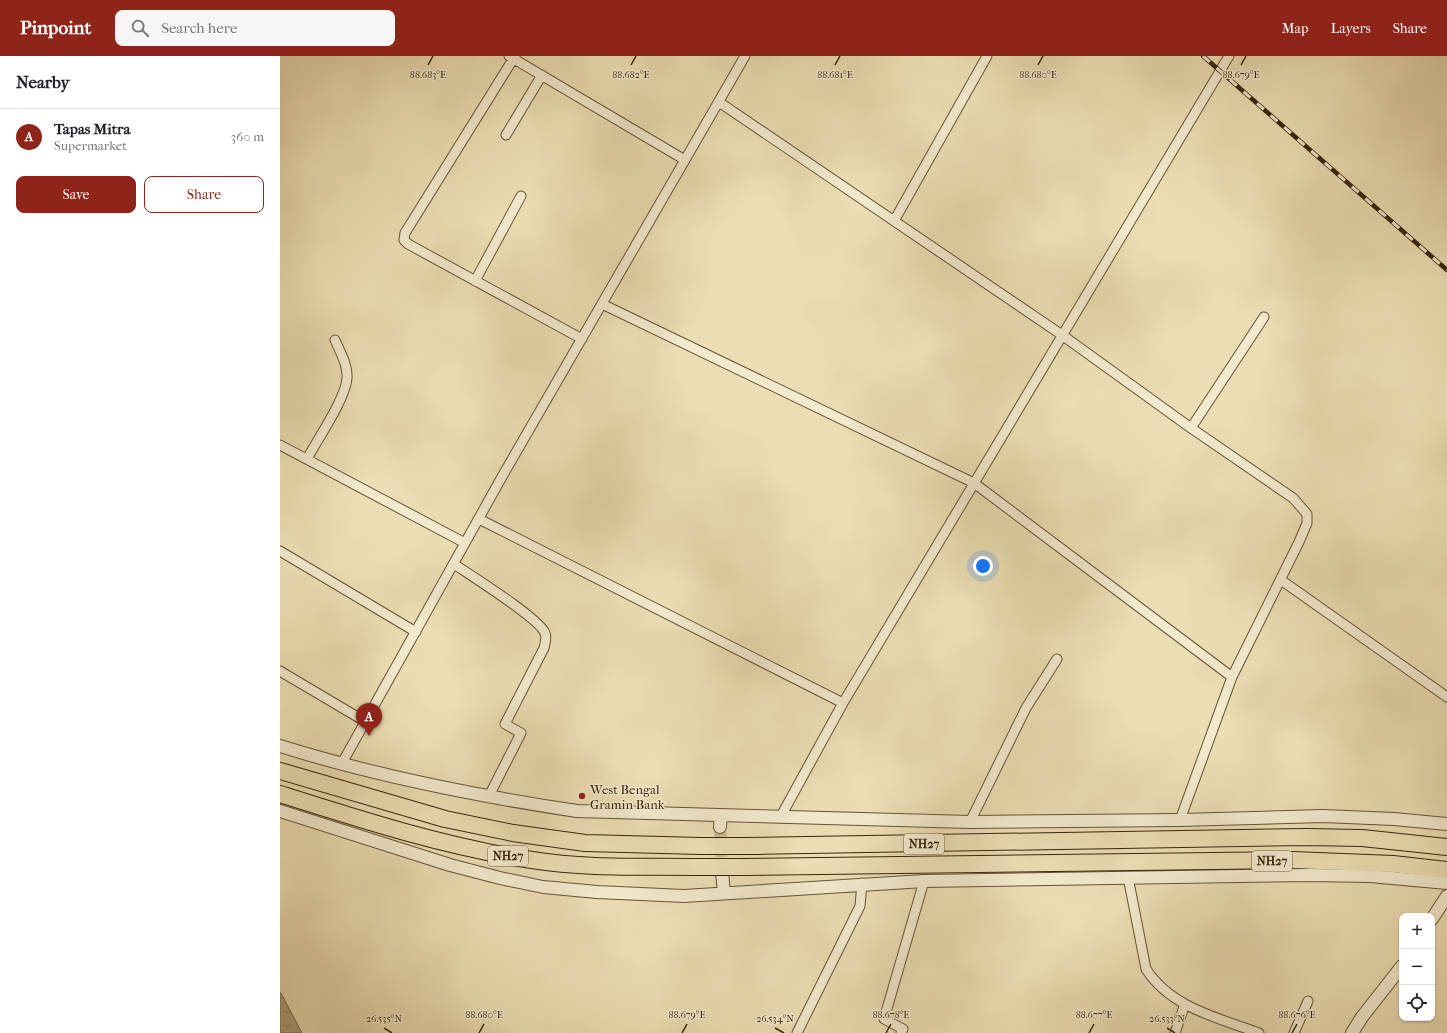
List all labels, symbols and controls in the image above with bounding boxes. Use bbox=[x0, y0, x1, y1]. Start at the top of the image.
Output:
search box bbox=[115, 10, 395, 46]
text: Pinpoint bbox=[20, 17, 91, 39]
icon: search bbox=[129, 17, 151, 39]
text: Search here bbox=[161, 19, 237, 37]
text: Map bbox=[1282, 20, 1309, 37]
text: Layers bbox=[1331, 20, 1371, 37]
text: Share bbox=[1393, 20, 1427, 37]
text: 88.683°E bbox=[410, 69, 446, 81]
text: 88.682°E bbox=[612, 69, 650, 81]
text: 88.681°E bbox=[817, 69, 853, 81]
text: 88.680°E bbox=[1019, 69, 1057, 81]
text: 88.679°E bbox=[1222, 69, 1260, 81]
text: Nearby bbox=[16, 72, 70, 92]
text: Tapas Mitra bbox=[54, 120, 130, 138]
text: A bbox=[25, 129, 33, 144]
text: 360 m bbox=[231, 129, 264, 144]
text: Supermarket bbox=[54, 138, 127, 153]
button: Save bbox=[16, 176, 136, 213]
button: Share bbox=[144, 176, 264, 213]
your location bbox=[973, 556, 993, 576]
pin: A bbox=[356, 703, 382, 736]
place label: West Bengal Gramin Bank bbox=[589, 782, 665, 812]
marker: West Bengal Gramin Bank bbox=[577, 791, 587, 801]
road number: NH27 bbox=[904, 834, 944, 854]
road number: NH27 bbox=[488, 846, 528, 866]
road number: NH27 bbox=[1252, 851, 1292, 871]
map controls bbox=[1399, 913, 1435, 1021]
button: + bbox=[1399, 913, 1435, 949]
button: − bbox=[1399, 949, 1435, 985]
button: locate bbox=[1399, 985, 1435, 1021]
text: 88.680°E bbox=[465, 1009, 503, 1021]
text: 88.679°E bbox=[668, 1009, 706, 1021]
text: 88.678°E bbox=[873, 1009, 909, 1021]
text: 88.677°E bbox=[1076, 1009, 1112, 1021]
text: 88.676°E bbox=[1278, 1009, 1316, 1021]
text: 26.535°N bbox=[366, 1013, 402, 1025]
text: 26.534°N bbox=[756, 1013, 794, 1025]
text: 26.533°N bbox=[1149, 1013, 1185, 1025]

